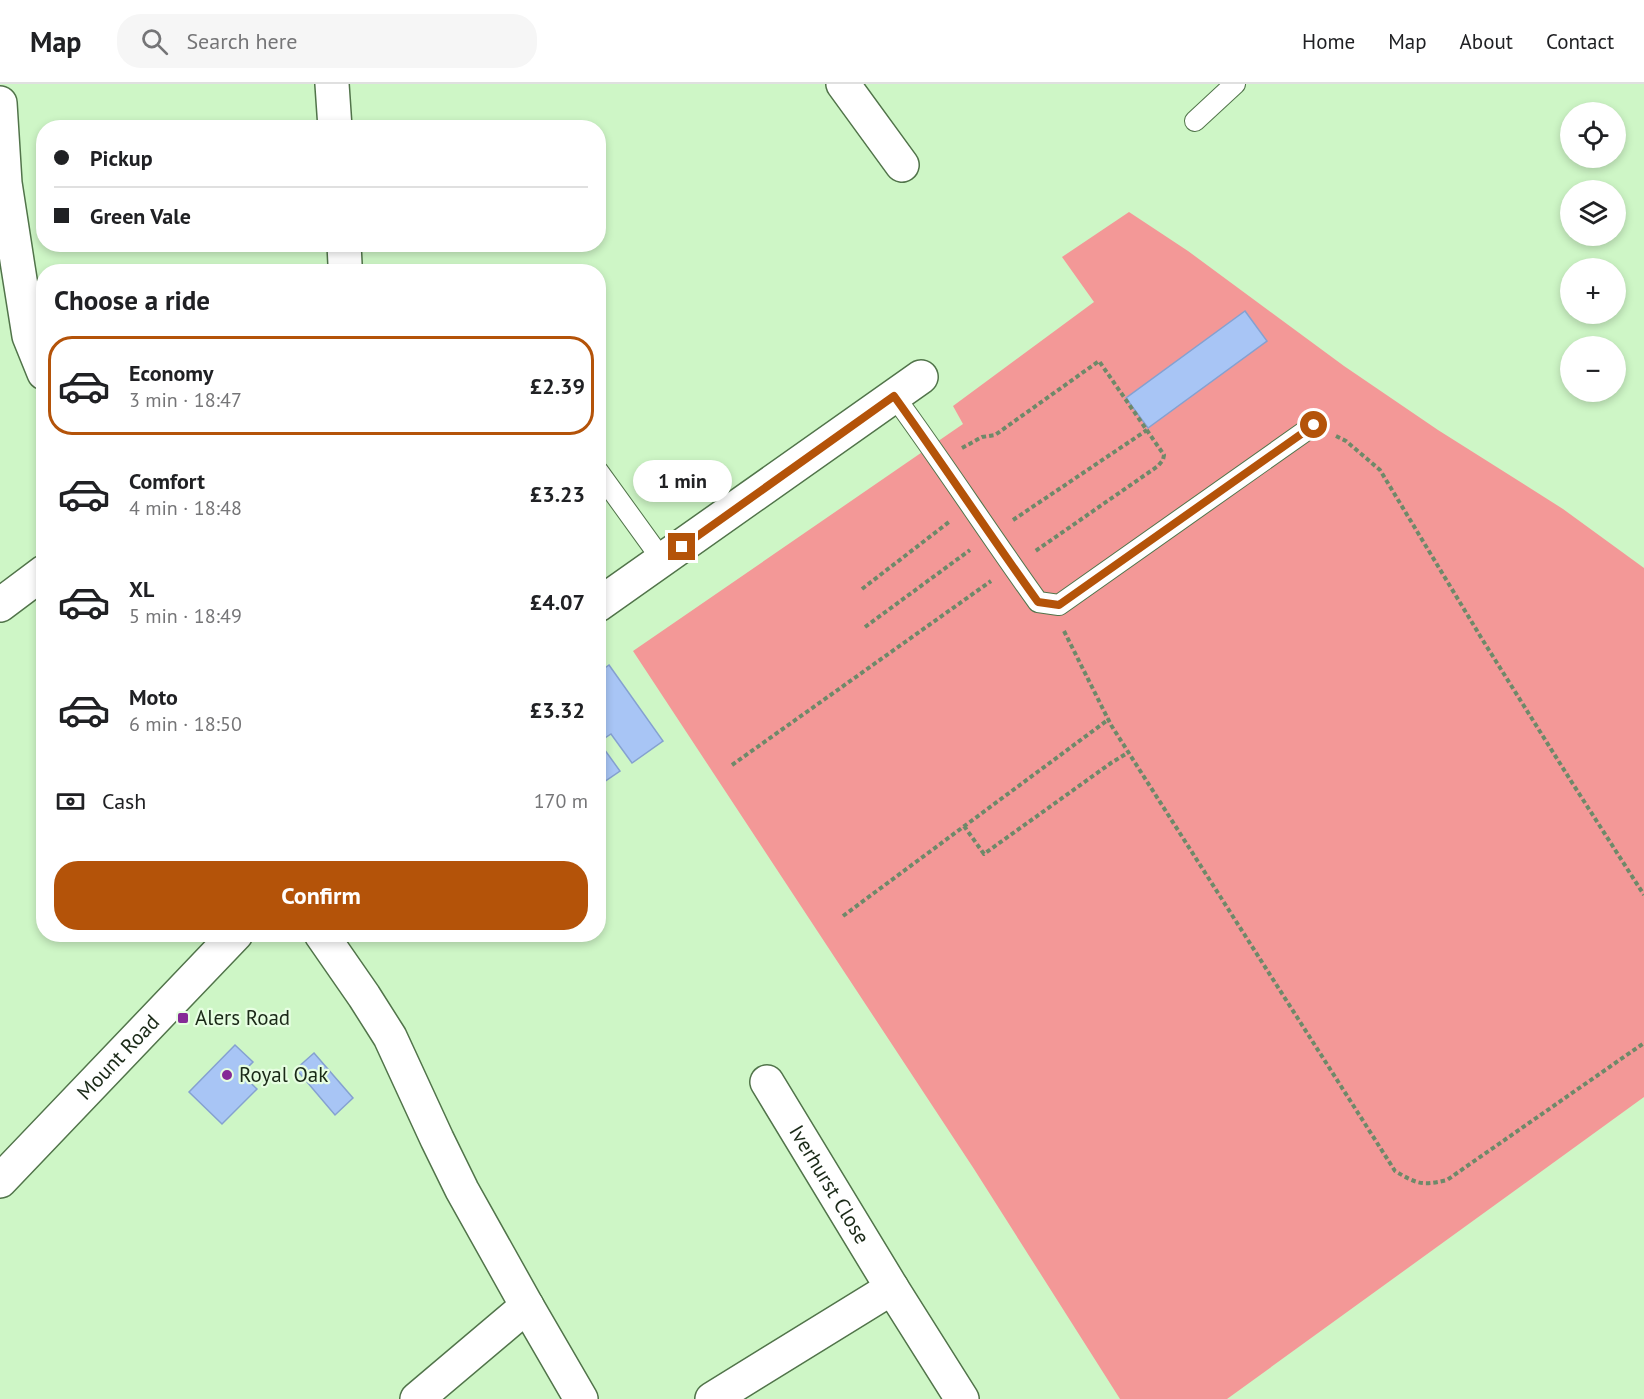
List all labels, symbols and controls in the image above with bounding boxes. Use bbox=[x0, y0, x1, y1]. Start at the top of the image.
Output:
search box bbox=[117, 14, 537, 68]
text: Map bbox=[30, 23, 81, 60]
icon: search bbox=[138, 25, 171, 58]
text: Search here bbox=[186, 27, 297, 55]
text: Home bbox=[1302, 28, 1355, 55]
text: Map bbox=[1388, 28, 1427, 55]
text: About bbox=[1460, 28, 1513, 55]
text: Contact bbox=[1546, 28, 1614, 55]
map controls bbox=[1560, 102, 1626, 402]
button: locate bbox=[1560, 102, 1626, 168]
text: Pickup bbox=[90, 144, 153, 172]
button: layers bbox=[1560, 180, 1626, 246]
text: Green Vale bbox=[90, 202, 191, 230]
button: + bbox=[1560, 258, 1626, 324]
text: Choose a ride bbox=[54, 283, 210, 317]
button: − bbox=[1560, 336, 1626, 402]
icon: car bbox=[57, 359, 111, 413]
text: Economy bbox=[129, 359, 213, 387]
text: £2.39 bbox=[530, 372, 585, 400]
text: 3 min · 18:47 bbox=[129, 387, 242, 413]
route start bbox=[1300, 411, 1327, 438]
callout: 1 min bbox=[632, 460, 732, 502]
icon: car bbox=[57, 467, 111, 521]
text: Comfort bbox=[129, 467, 205, 495]
text: 1 min bbox=[658, 468, 707, 494]
text: £3.23 bbox=[530, 480, 585, 508]
text: 4 min · 18:48 bbox=[129, 495, 242, 521]
route end bbox=[668, 533, 695, 560]
icon: car bbox=[57, 575, 111, 629]
text: XL bbox=[129, 575, 154, 603]
text: £4.07 bbox=[530, 588, 585, 616]
text: 5 min · 18:49 bbox=[129, 603, 242, 629]
icon: car bbox=[57, 683, 111, 737]
text: Moto bbox=[129, 683, 178, 711]
text: £3.32 bbox=[530, 696, 585, 724]
text: 6 min · 18:50 bbox=[129, 711, 242, 737]
icon: cash bbox=[54, 785, 87, 818]
text: Cash bbox=[102, 787, 146, 815]
text: 170 m bbox=[534, 788, 588, 814]
button: Confirm bbox=[54, 861, 588, 930]
place label: Alers Road bbox=[195, 1004, 290, 1031]
street label: Mount Road bbox=[71, 1009, 165, 1105]
marker: Alers Road bbox=[176, 1011, 190, 1025]
place label: Royal Oak bbox=[239, 1061, 328, 1088]
marker: Royal Oak bbox=[220, 1068, 234, 1082]
street label: Iverhurst Close bbox=[783, 1120, 876, 1249]

